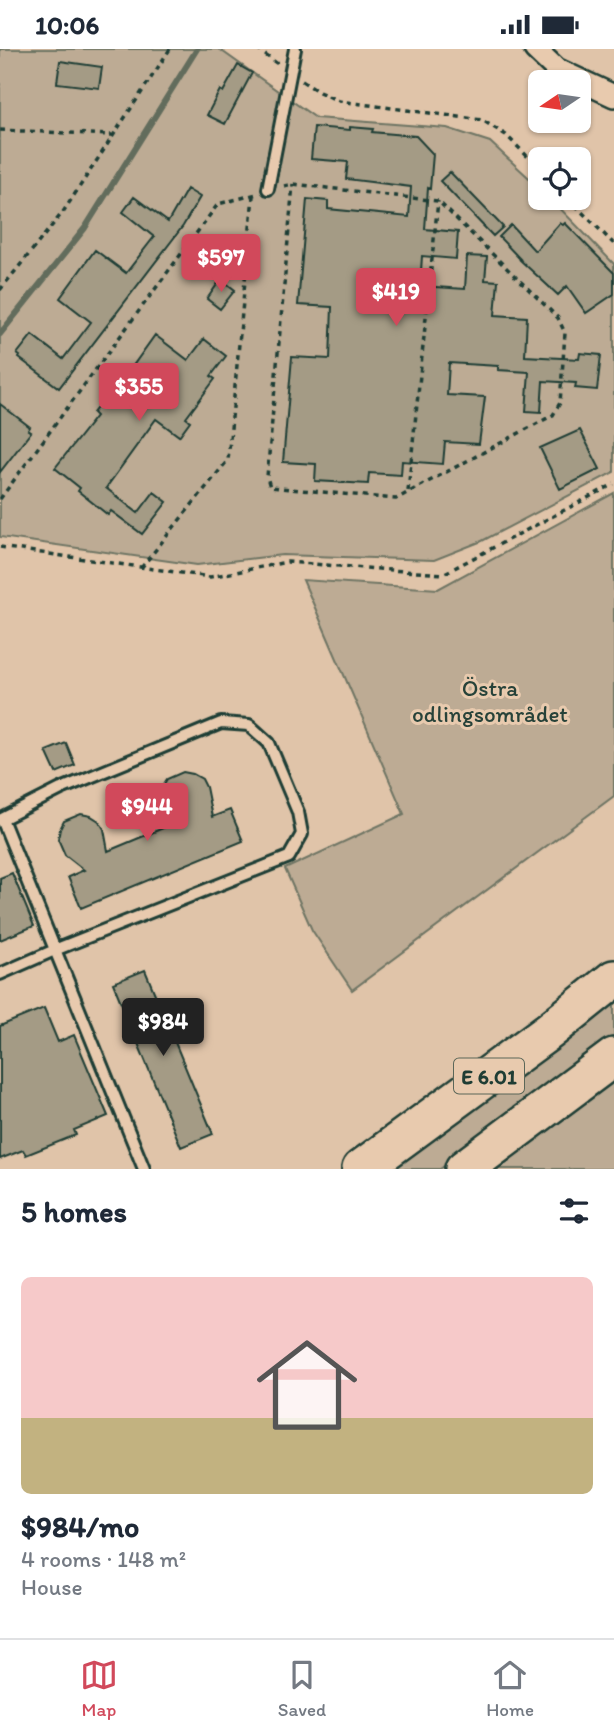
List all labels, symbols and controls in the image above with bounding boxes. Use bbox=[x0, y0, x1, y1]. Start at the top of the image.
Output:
text: 10:06 bbox=[35, 9, 99, 41]
north arrow bbox=[528, 70, 592, 133]
map controls bbox=[528, 70, 591, 210]
button: locate bbox=[528, 147, 591, 210]
pin: $597 bbox=[180, 235, 262, 294]
text: $597 bbox=[197, 243, 245, 271]
pin: $419 bbox=[355, 268, 437, 328]
text: $419 bbox=[372, 277, 420, 305]
pin: $355 bbox=[98, 363, 180, 423]
text: $355 bbox=[115, 372, 163, 400]
park label: Östra odlingsområdet bbox=[412, 674, 568, 728]
pin: $944 bbox=[106, 783, 188, 843]
text: $944 bbox=[121, 792, 173, 820]
pin: $984 bbox=[122, 999, 204, 1058]
text: $984 bbox=[138, 1007, 188, 1035]
road number: E 6.01 bbox=[454, 1059, 524, 1093]
icon: filters bbox=[555, 1192, 593, 1230]
text: 5 homes bbox=[21, 1193, 127, 1230]
icon: home bbox=[244, 1322, 370, 1448]
text: $984/mo bbox=[21, 1508, 139, 1545]
text: 4 rooms · 148 m² bbox=[21, 1545, 186, 1573]
text: House bbox=[21, 1573, 83, 1601]
tab: Map bbox=[80, 1656, 118, 1721]
tab: Saved bbox=[278, 1656, 326, 1721]
tab: Home bbox=[486, 1656, 534, 1721]

